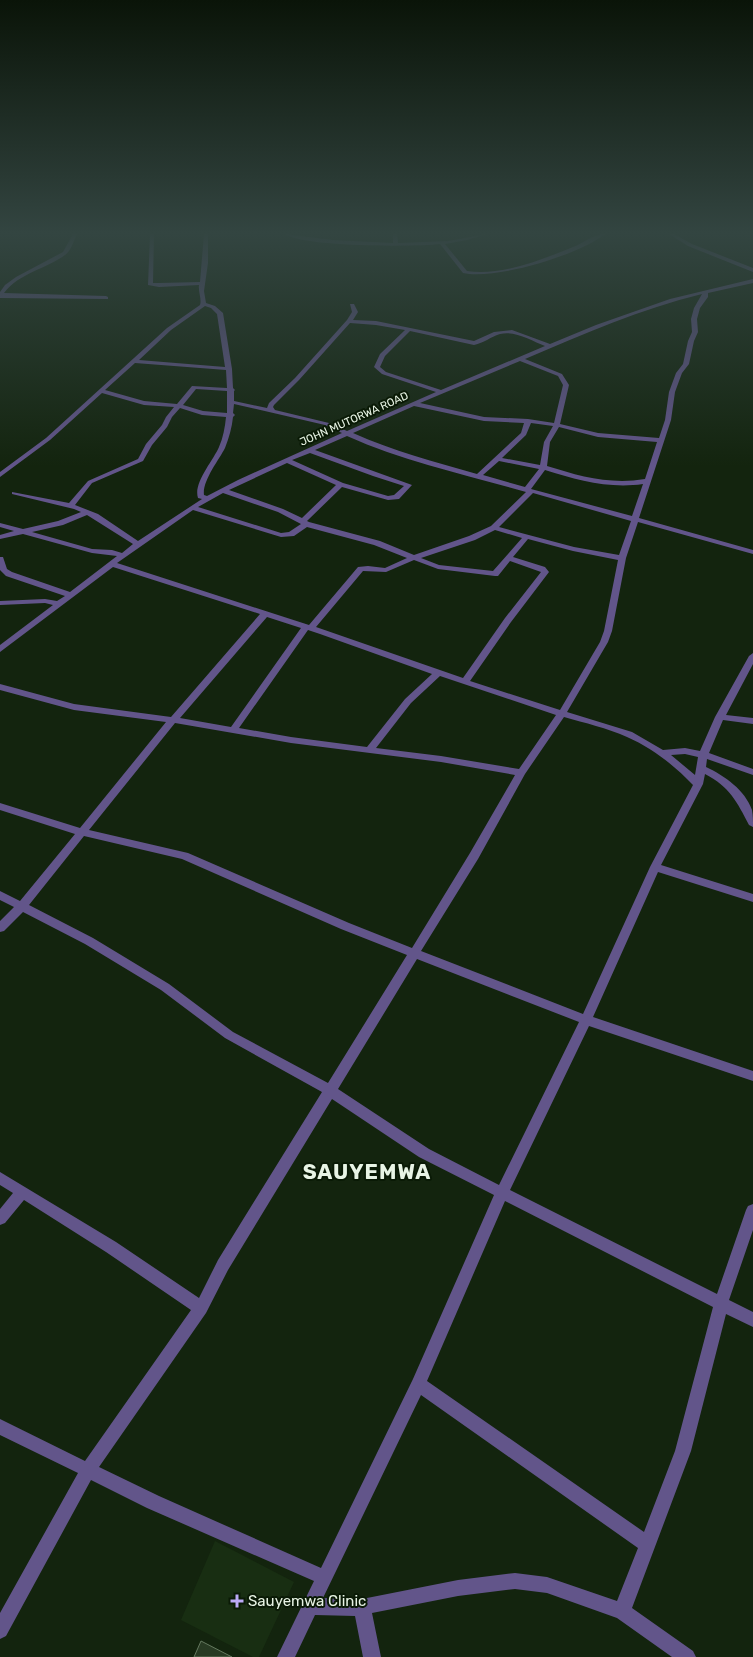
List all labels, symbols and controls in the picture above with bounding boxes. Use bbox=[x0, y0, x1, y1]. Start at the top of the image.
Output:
street label: JOHN MUTORWA ROAD bbox=[298, 389, 410, 449]
district label: SAUYEMWA bbox=[303, 1159, 431, 1184]
place label: Sauyemwa Clinic bbox=[248, 1592, 366, 1610]
marker: Sauyemwa Clinic bbox=[230, 1594, 244, 1608]

